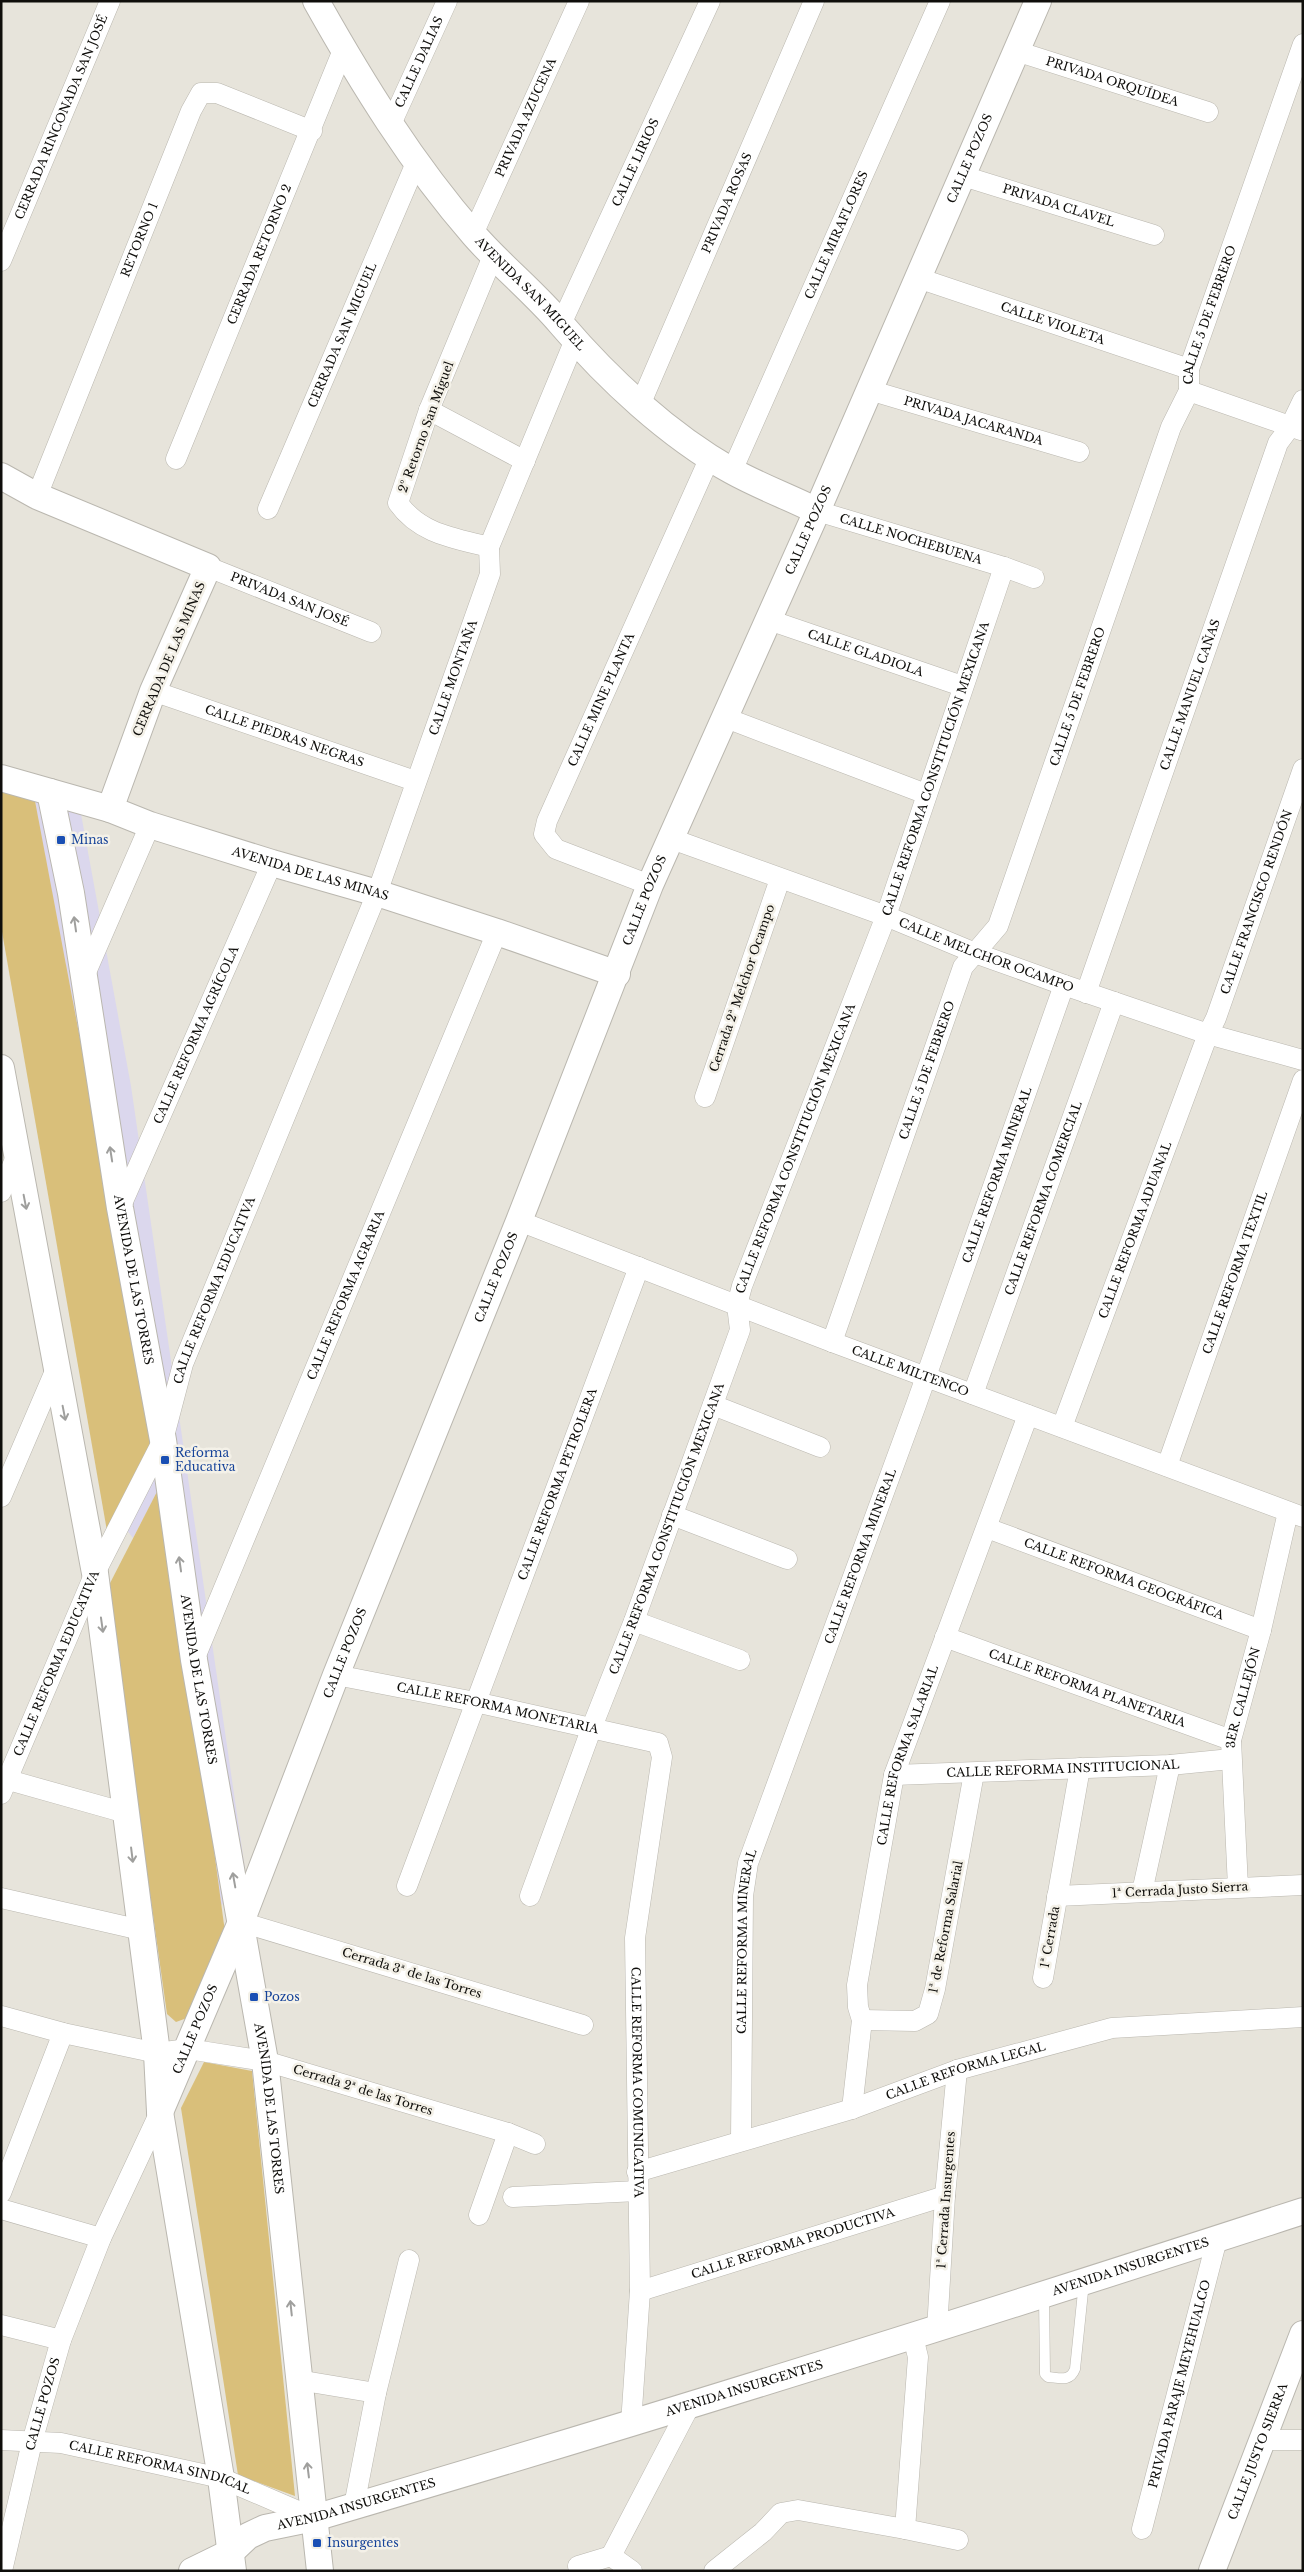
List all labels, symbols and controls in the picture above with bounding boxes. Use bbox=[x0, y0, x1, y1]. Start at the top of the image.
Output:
street label: CERRADA RINCONADA SAN JOSÉ bbox=[11, 11, 111, 222]
street label: CALLE DALIAS bbox=[391, 14, 446, 110]
street label: PRIVADA ORQUÍDEA bbox=[1044, 53, 1181, 109]
street label: PRIVADA AZUCENA bbox=[492, 55, 559, 179]
street label: CALLE POZOS bbox=[943, 111, 995, 206]
street label: CALLE LIRIOS bbox=[608, 115, 662, 209]
street label: PRIVADA ROSAS bbox=[698, 150, 755, 255]
street label: CALLE MIRAFLORES bbox=[801, 168, 871, 302]
street label: PRIVADA CLAVEL bbox=[1001, 181, 1117, 229]
street label: CERRADA RETORNO 2 bbox=[224, 182, 294, 327]
street label: RETORNO 1 bbox=[117, 200, 161, 279]
street label: AVENIDA SAN MIGUEL bbox=[472, 233, 589, 353]
street label: CALLE 5 DE FEBRERO bbox=[1181, 243, 1239, 385]
street label: CERRADA SAN MIGUEL bbox=[304, 260, 380, 410]
street label: CALLE VIOLETA bbox=[999, 298, 1107, 347]
street label: 2º Retorno San Miguel bbox=[395, 359, 456, 495]
street label: PRIVADA JACARANDA bbox=[902, 393, 1046, 448]
street label: CALLE POZOS bbox=[782, 483, 834, 577]
street label: CALLE NOCHEBUENA bbox=[838, 510, 985, 567]
street label: PRIVADA SAN JOSÉ bbox=[228, 569, 352, 630]
street label: CERRADA DE LAS MINAS bbox=[129, 579, 208, 738]
street label: CALLE MONTAÑA bbox=[425, 617, 480, 737]
street label: CALLE MANUEL CAÑAS bbox=[1156, 617, 1223, 772]
street label: CALLE REFORMA CONSTITUCIÓN MEXICANA bbox=[879, 619, 992, 918]
street label: CALLE 5 DE FEBRERO bbox=[1046, 625, 1108, 768]
street label: CALLE GLADIOLA bbox=[806, 626, 926, 680]
street label: CALLE MINE PLANTA bbox=[564, 630, 638, 769]
street label: CALLE PIEDRAS NEGRAS bbox=[203, 701, 366, 770]
street label: CALLE FRANCISCO RENDÓN bbox=[1217, 807, 1295, 996]
place label: Minas bbox=[71, 832, 109, 847]
marker: Minas bbox=[55, 834, 67, 846]
street label: AVENIDA DE LAS MINAS bbox=[229, 843, 391, 903]
street label: CALLE POZOS bbox=[619, 852, 669, 948]
street label: Cerrada 2ª Melchor Ocampo bbox=[706, 902, 777, 1074]
street label: CALLE MELCHOR OCAMPO bbox=[897, 914, 1076, 995]
one-way arrow bbox=[70, 916, 80, 932]
street label: CALLE REFORMA AGRÍCOLA bbox=[150, 943, 242, 1126]
street label: CALLE 5 DE FEBRERO bbox=[895, 998, 958, 1141]
street label: CALLE REFORMA CONSTITUCIÓN MEXICANA bbox=[732, 1001, 858, 1295]
street label: CALLE REFORMA MINERAL bbox=[959, 1085, 1035, 1265]
street label: CALLE REFORMA COMERCIAL bbox=[1001, 1099, 1085, 1297]
street label: CALLE REFORMA ADUANAL bbox=[1095, 1139, 1174, 1321]
one-way arrow bbox=[106, 1146, 116, 1162]
street label: CALLE REFORMA TEXTIL bbox=[1199, 1189, 1270, 1356]
one-way arrow bbox=[20, 1193, 30, 1209]
street label: AVENIDA DE LAS TORRES bbox=[111, 1193, 157, 1366]
street label: CALLE REFORMA EDUCATIVA bbox=[170, 1194, 258, 1386]
street label: CALLE REFORMA AGRARIA bbox=[303, 1207, 388, 1382]
street label: CALLE POZOS bbox=[471, 1229, 521, 1325]
street label: CALLE MILTENCO bbox=[850, 1342, 971, 1399]
street label: CALLE REFORMA CONSTITUCIÓN MEXICANA bbox=[606, 1380, 727, 1676]
street label: CALLE REFORMA PETROLERA bbox=[514, 1385, 600, 1582]
one-way arrow bbox=[60, 1405, 70, 1421]
place label: Reforma Educativa bbox=[175, 1445, 236, 1474]
marker: Reforma Educativa bbox=[159, 1454, 171, 1466]
street label: CALLE REFORMA MINERAL bbox=[821, 1466, 899, 1646]
street label: CALLE REFORMA GEOGRÁFICA bbox=[1022, 1534, 1227, 1623]
one-way arrow bbox=[175, 1557, 185, 1573]
street label: CALLE REFORMA EDUCATIVA bbox=[10, 1567, 103, 1758]
street label: AVENIDA DE LAS TORRES bbox=[178, 1592, 220, 1766]
street label: CALLE POZOS bbox=[320, 1605, 370, 1700]
one-way arrow bbox=[97, 1617, 107, 1633]
street label: CALLE REFORMA PLANETARIA bbox=[987, 1645, 1188, 1730]
street label: 3ER. CALLEJÓN bbox=[1223, 1645, 1263, 1749]
street label: CALLE REFORMA SALARIAL bbox=[874, 1663, 941, 1847]
street label: CALLE REFORMA MONETARIA bbox=[395, 1679, 601, 1737]
street label: CALLE REFORMA INSTITUCIONAL bbox=[946, 1756, 1180, 1780]
street label: CALLE REFORMA MINERAL bbox=[734, 1846, 760, 2034]
one-way arrow bbox=[127, 1847, 137, 1863]
street label: 1ª de Reforma Salarial bbox=[925, 1859, 966, 1994]
one-way arrow bbox=[228, 1872, 238, 1888]
street label: 1ª Cerrada Justo Sierra bbox=[1111, 1878, 1249, 1901]
street label: 1ª Cerrada bbox=[1037, 1904, 1062, 1969]
street label: Cerrada 3ª de las Torres bbox=[340, 1944, 484, 2001]
street label: CALLE REFORMA COMUNICATIVA bbox=[628, 1967, 647, 2199]
street label: CALLE POZOS bbox=[169, 1982, 221, 2076]
place label: Pozos bbox=[264, 1989, 300, 2004]
marker: Pozos bbox=[248, 1991, 260, 2003]
street label: AVENIDA DE LAS TORRES bbox=[251, 2021, 287, 2195]
street label: CALLE REFORMA LEGAL bbox=[884, 2038, 1047, 2103]
street label: Cerrada 2ª de las Torres bbox=[291, 2061, 435, 2118]
street label: 1ª Cerrada Insurgentes bbox=[933, 2131, 958, 2269]
street label: CALLE REFORMA PRODUCTIVA bbox=[689, 2204, 897, 2282]
street label: AVENIDA INSURGENTES bbox=[1049, 2234, 1211, 2299]
street label: PRIVADA PARAJE MEYEHUALCO bbox=[1145, 2278, 1213, 2489]
one-way arrow bbox=[286, 2300, 296, 2316]
street label: CALLE POZOS bbox=[22, 2355, 63, 2452]
street label: AVENIDA INSURGENTES bbox=[663, 2356, 825, 2419]
street label: CALLE JUSTO SIERRA bbox=[1224, 2380, 1291, 2522]
street label: CALLE REFORMA SINDICAL bbox=[68, 2437, 254, 2497]
one-way arrow bbox=[303, 2462, 313, 2478]
street label: AVENIDA INSURGENTES bbox=[275, 2474, 438, 2533]
place label: Insurgentes bbox=[327, 2535, 399, 2550]
marker: Insurgentes bbox=[311, 2537, 323, 2549]

